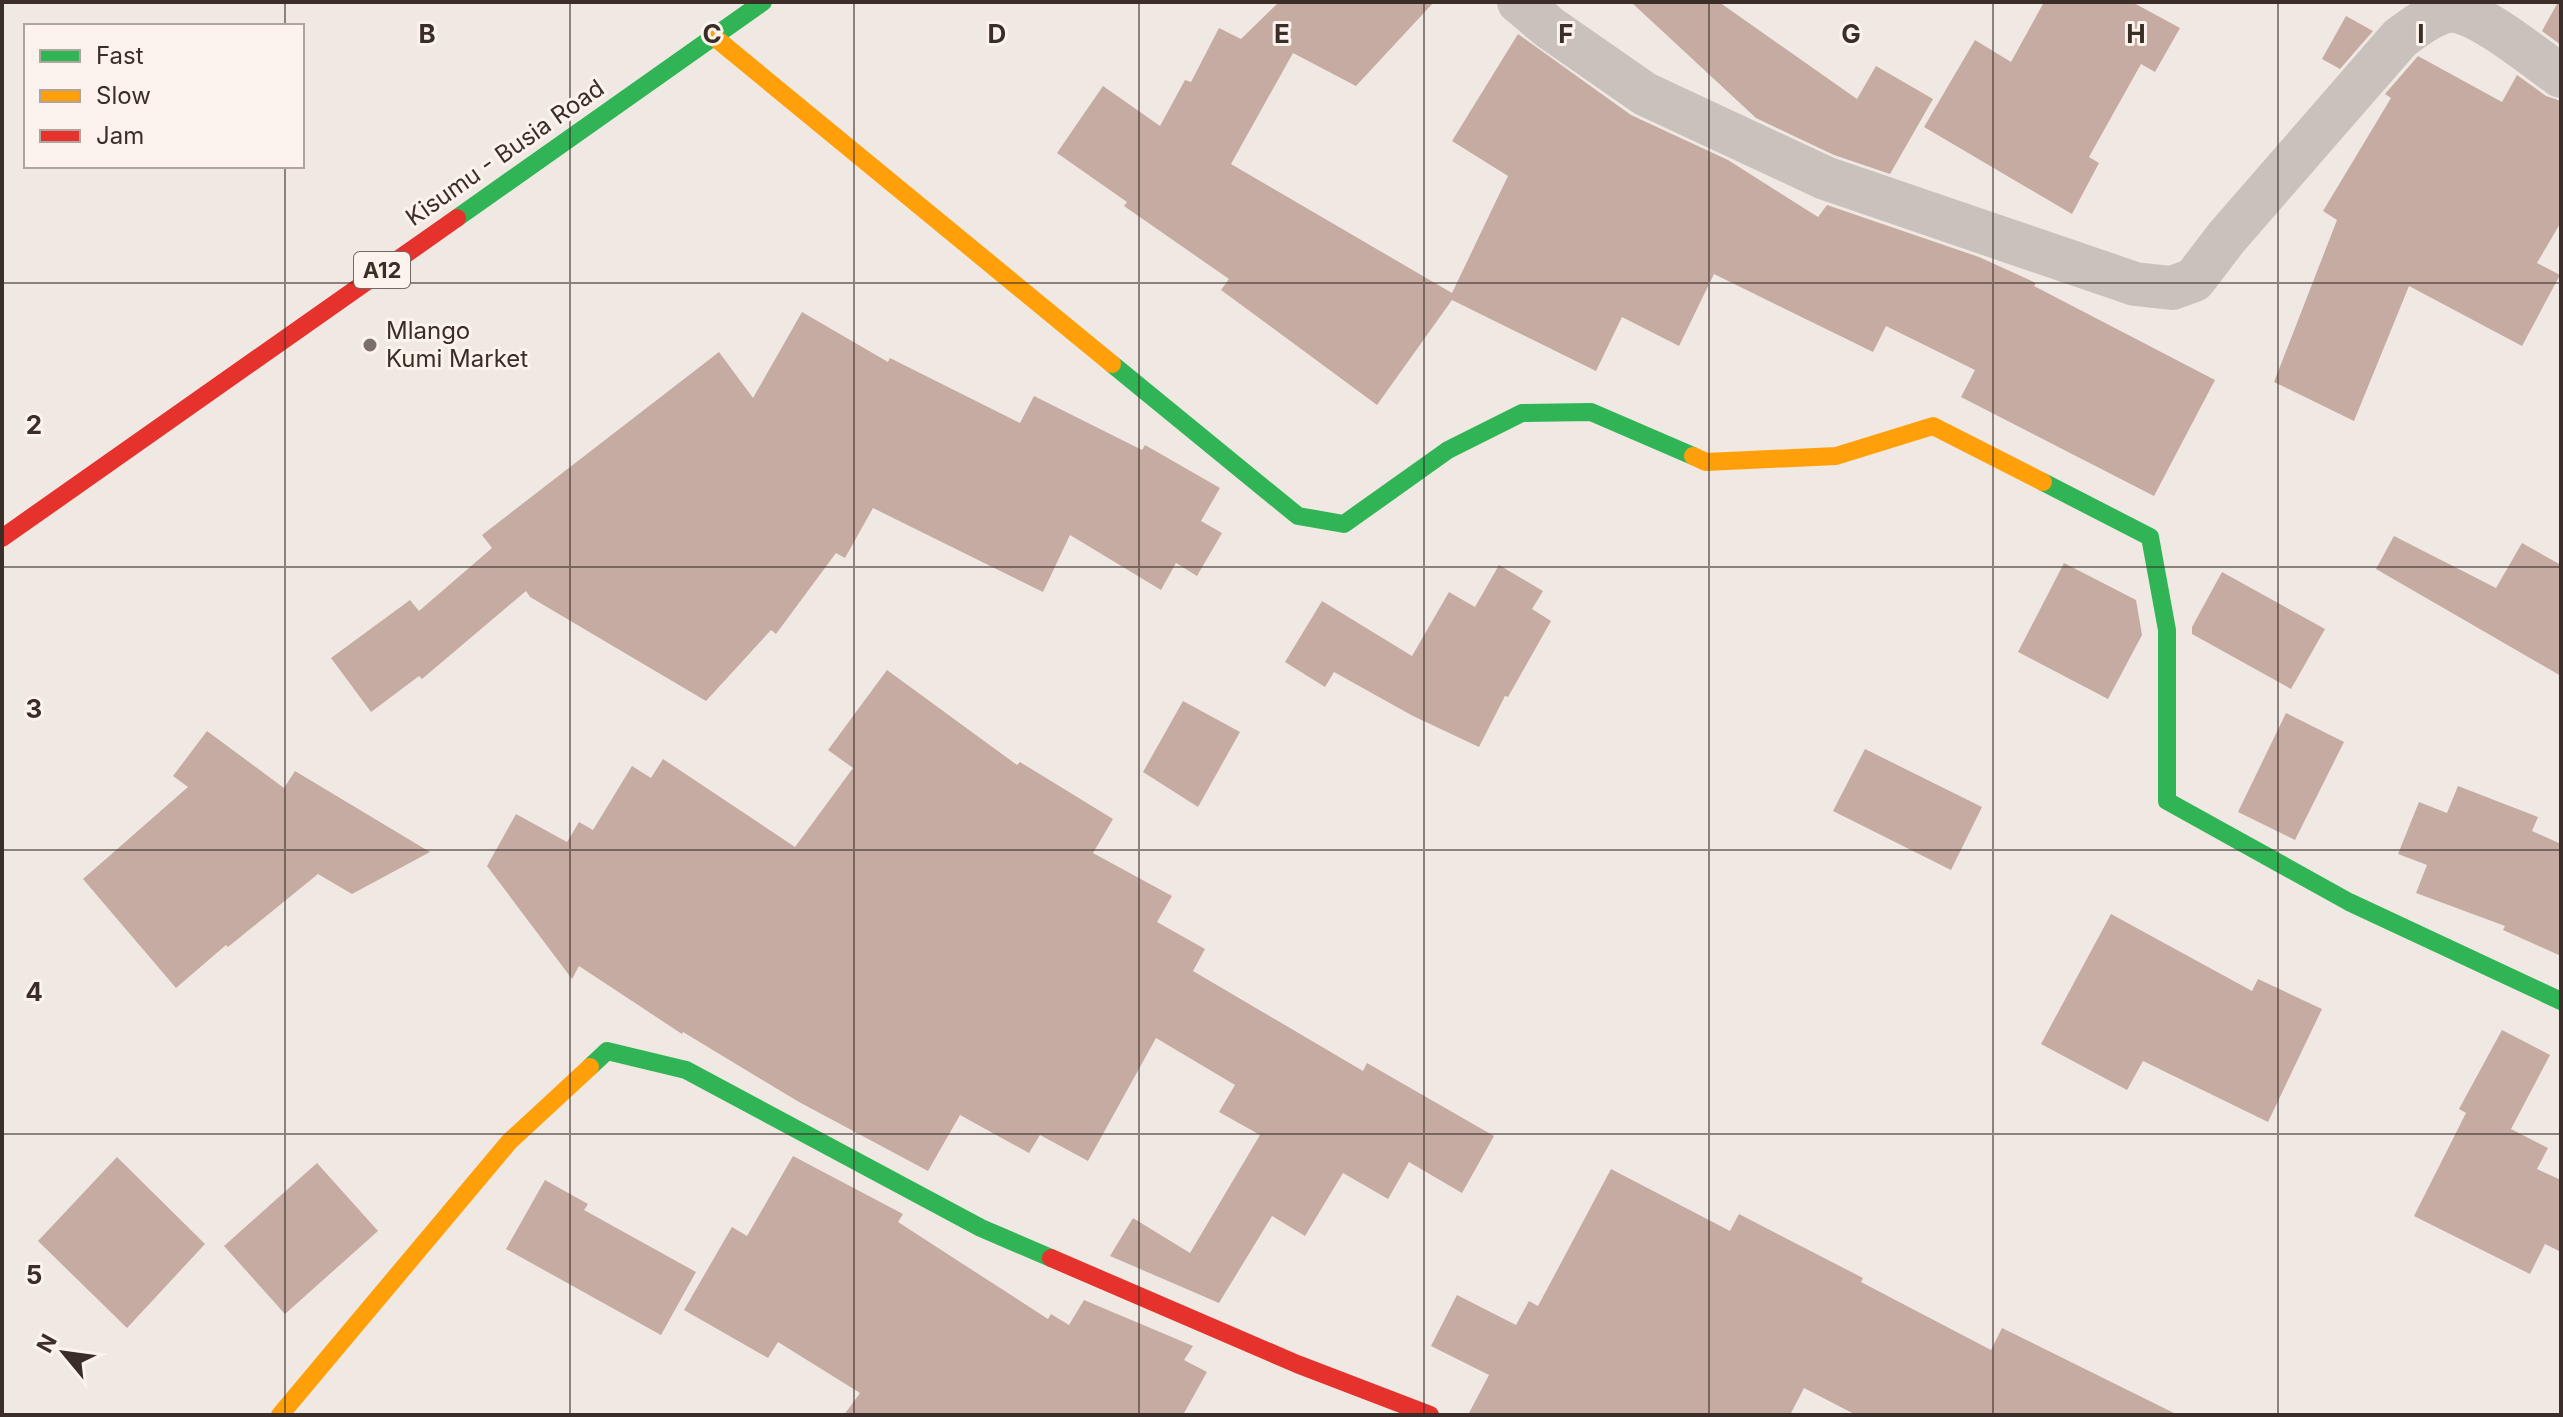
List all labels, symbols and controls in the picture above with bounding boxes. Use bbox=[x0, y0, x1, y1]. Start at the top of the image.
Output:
text: B bbox=[418, 18, 436, 49]
text: C bbox=[702, 18, 722, 49]
text: D bbox=[988, 18, 1006, 49]
text: E bbox=[1274, 18, 1290, 49]
text: F bbox=[1558, 18, 1574, 49]
text: G bbox=[1841, 18, 1861, 49]
text: H bbox=[2126, 18, 2146, 49]
text: I bbox=[2417, 18, 2425, 49]
legend bbox=[24, 24, 304, 168]
text: Fast bbox=[96, 41, 144, 70]
street label: Kisumu - Busia Road bbox=[400, 73, 609, 232]
text: Slow bbox=[96, 81, 151, 110]
text: Jam bbox=[96, 121, 144, 150]
road number: A12 bbox=[354, 252, 410, 288]
place label: Mlango Kumi Market bbox=[386, 316, 528, 373]
marker: Mlango Kumi Market bbox=[361, 336, 379, 354]
text: 2 bbox=[26, 409, 42, 440]
text: 3 bbox=[26, 693, 42, 724]
text: 4 bbox=[25, 976, 43, 1007]
text: 5 bbox=[26, 1259, 42, 1290]
north arrow bbox=[24, 1313, 104, 1393]
text: N bbox=[31, 1330, 62, 1357]

